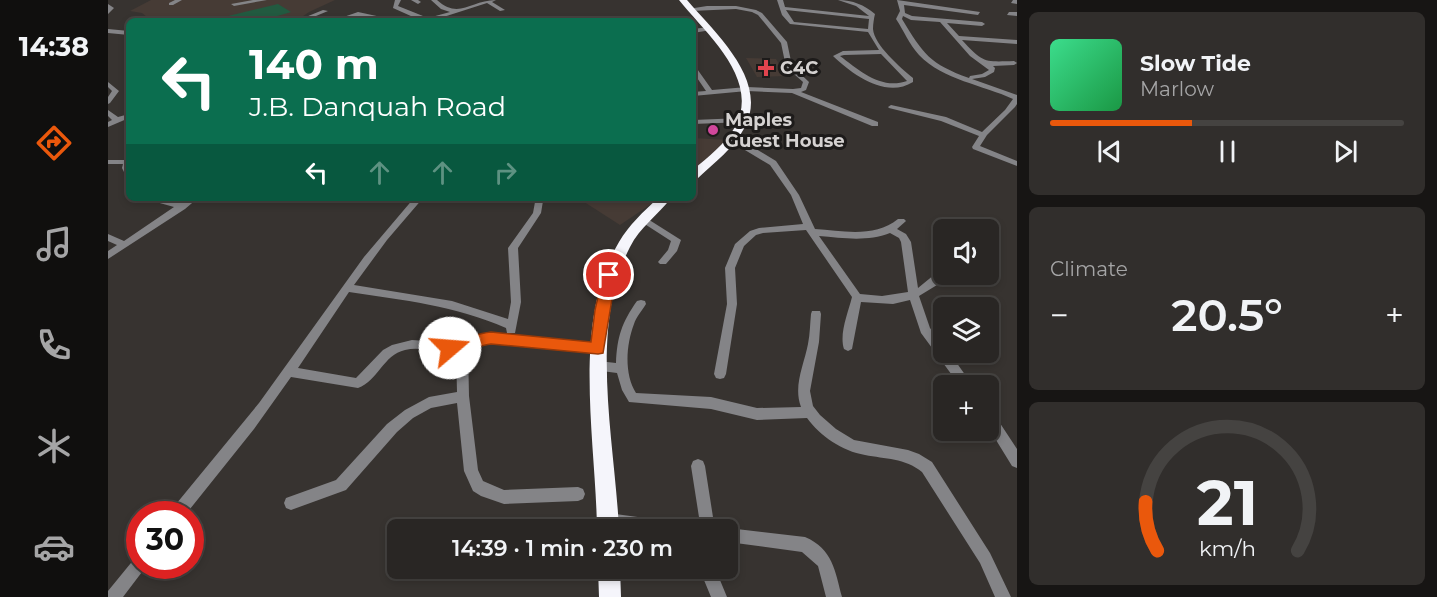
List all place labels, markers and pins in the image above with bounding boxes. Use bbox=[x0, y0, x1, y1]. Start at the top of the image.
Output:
place label: C4C bbox=[780, 57, 818, 79]
marker: C4C bbox=[757, 59, 775, 77]
place label: Maples Guest House bbox=[725, 109, 845, 152]
marker: Maples Guest House bbox=[706, 123, 720, 137]
pin bbox=[583, 249, 634, 300]

